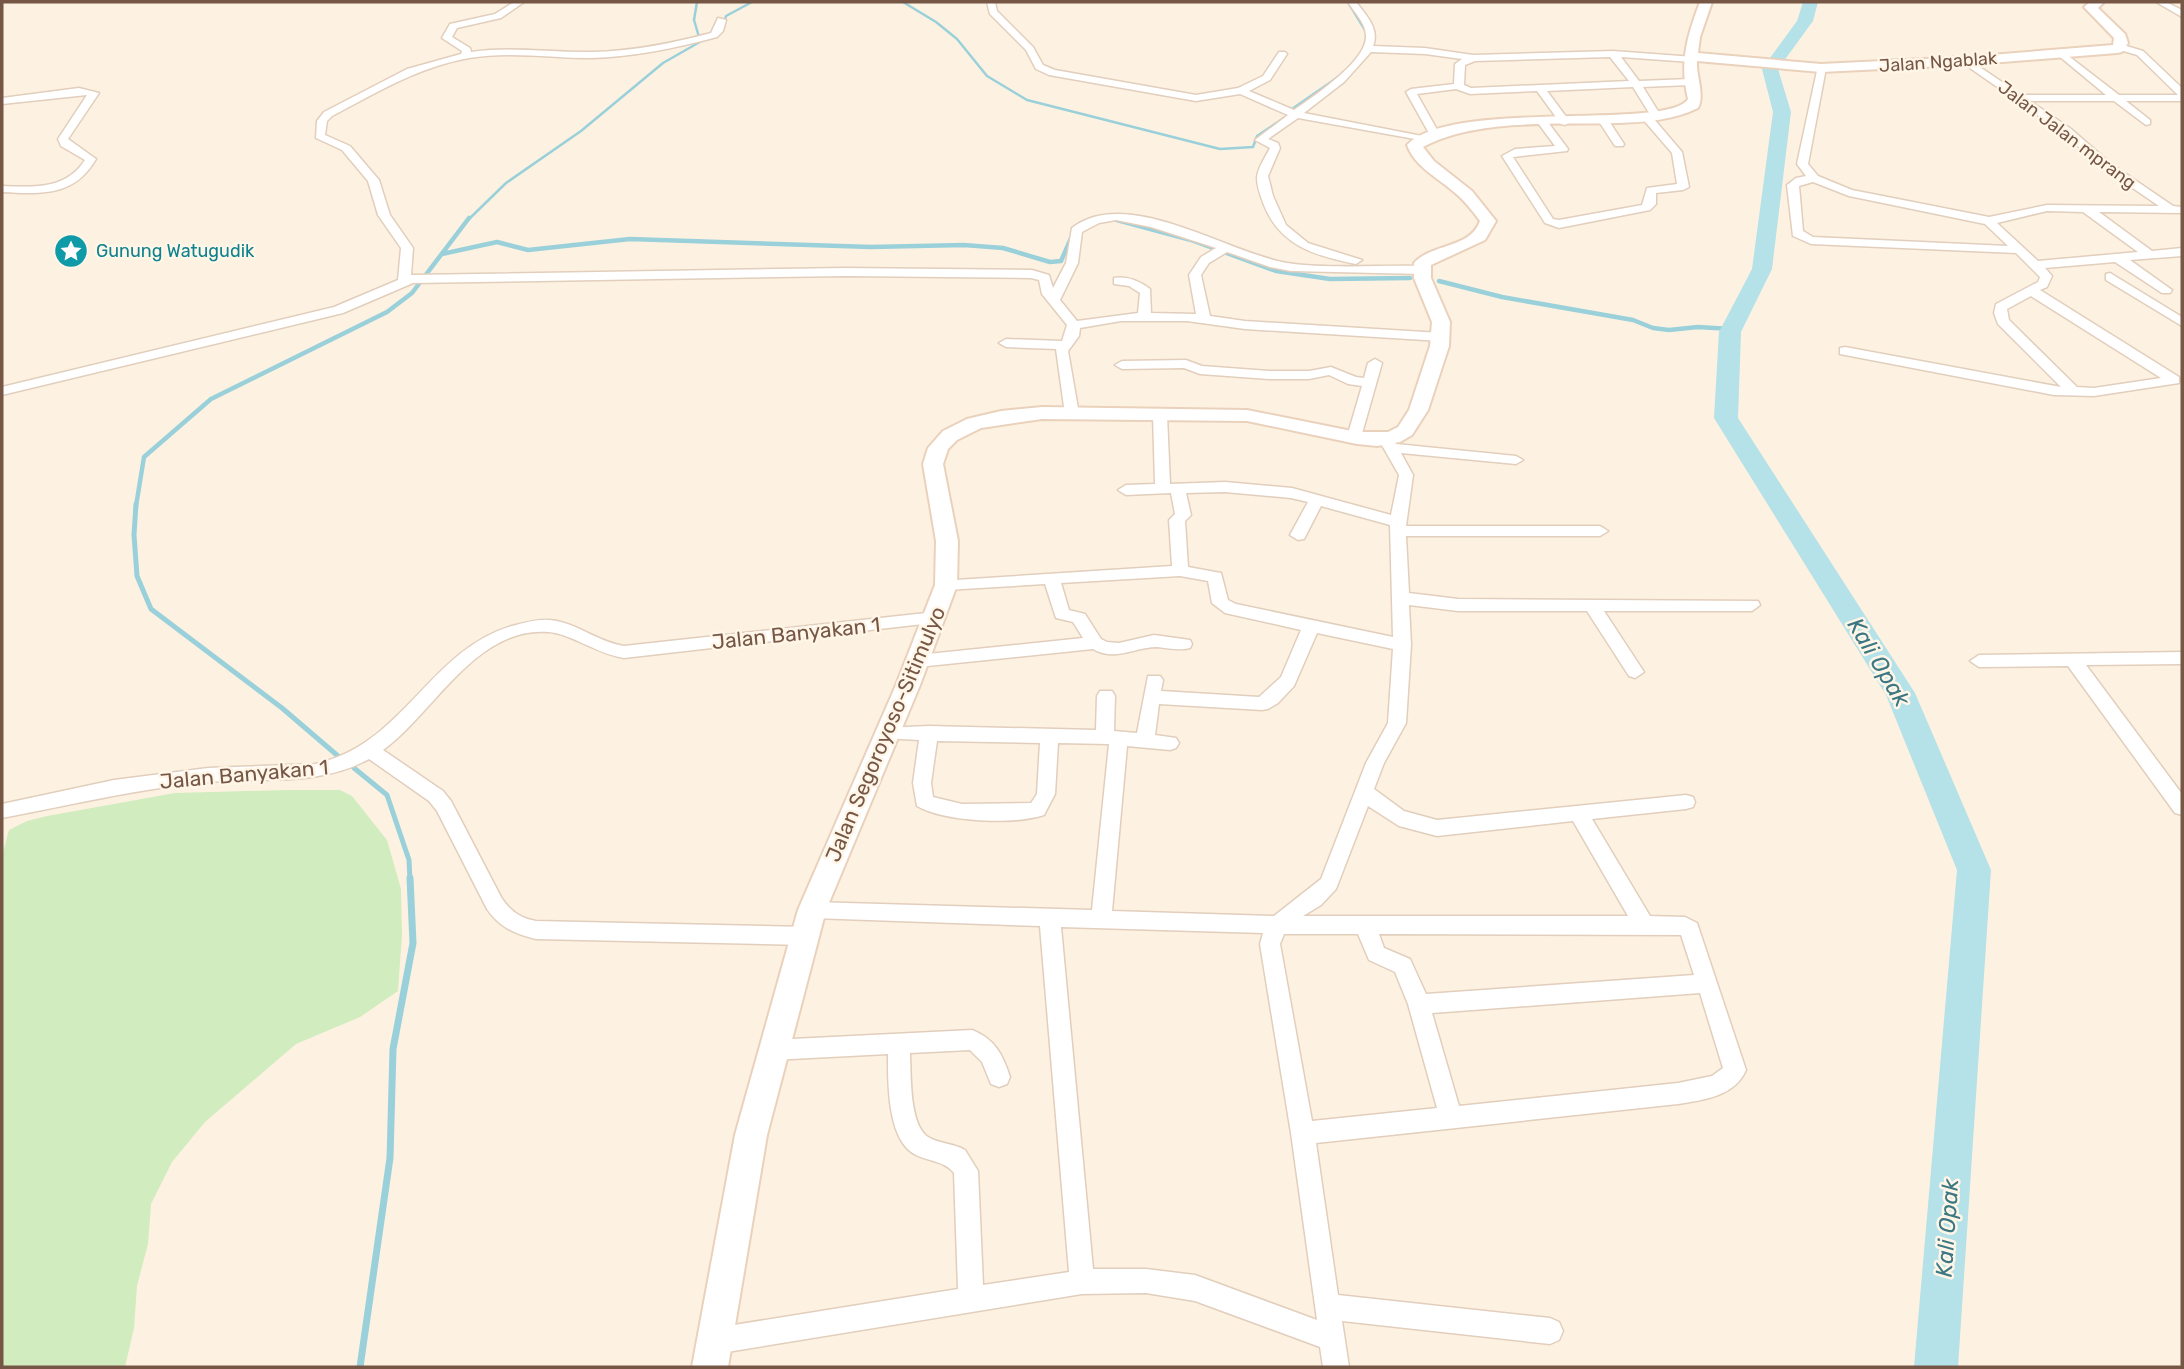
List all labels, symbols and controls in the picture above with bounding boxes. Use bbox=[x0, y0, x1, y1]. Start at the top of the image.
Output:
street label: Jalan Ngablak bbox=[1878, 47, 1999, 77]
street label: Jalan Jalan mprang bbox=[1994, 76, 2140, 194]
place icon: Gunung Watugudik bbox=[52, 232, 90, 270]
place label: Gunung Watugudik bbox=[96, 240, 255, 262]
street label: Jalan Segoroyoso-Sitimulyo bbox=[820, 602, 950, 866]
street label: Jalan Banyakan 1 bbox=[711, 612, 881, 654]
water label: Kali Opak bbox=[1842, 613, 1917, 712]
street label: Jalan Banyakan 1 bbox=[159, 754, 329, 794]
water label: Kali Opak bbox=[1930, 1177, 1964, 1278]

